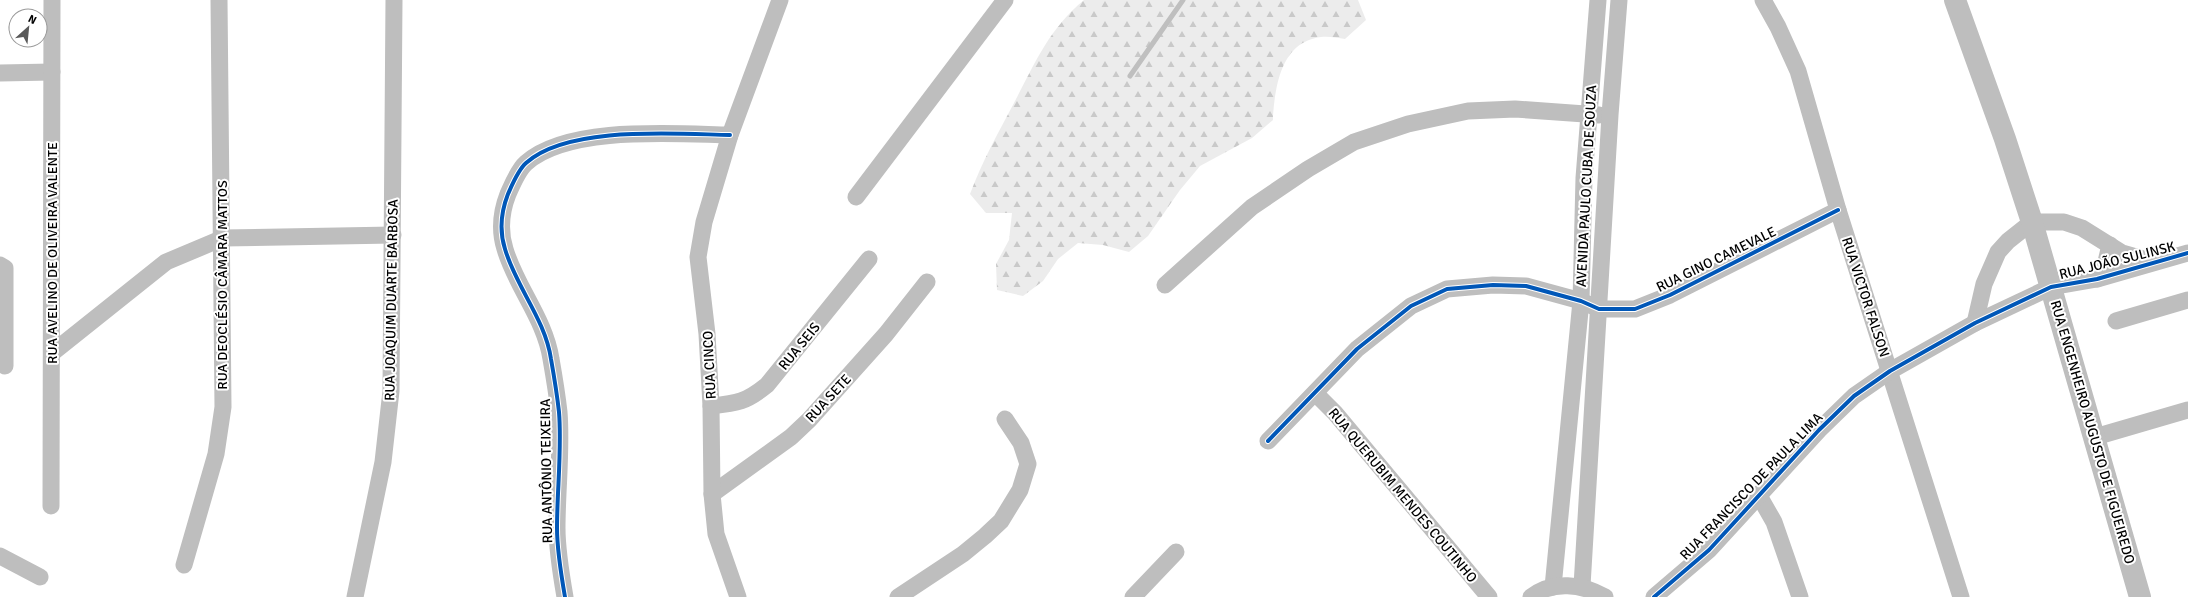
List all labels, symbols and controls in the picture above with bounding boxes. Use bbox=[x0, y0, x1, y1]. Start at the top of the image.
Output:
north arrow bbox=[8, 8, 48, 48]
text: N bbox=[26, 12, 39, 27]
street label: AVENIDA PAULO CUBA DE SOUZA bbox=[1573, 84, 1600, 288]
street label: RUA AVELINO DE OLIVEIRA VALENTE bbox=[44, 142, 61, 364]
street label: RUA DEOCLÉSIO CÂMARA MATTOS bbox=[214, 180, 231, 390]
street label: RUA JOAQUIM DUARTE BARBOSA bbox=[381, 199, 402, 401]
street label: RUA GINO CAMEVALE bbox=[1654, 223, 1779, 296]
street label: RUA VICTOR FALSON bbox=[1838, 235, 1893, 359]
street label: RUA JOÃO SULINSK bbox=[2057, 238, 2177, 283]
street label: RUA ENGENHEIRO AUGUSTO DE FIGUEIREDO bbox=[2047, 298, 2138, 566]
street label: RUA SEIS bbox=[775, 319, 824, 374]
street label: RUA CINCO bbox=[699, 330, 720, 400]
street label: RUA SETE bbox=[802, 371, 855, 426]
street label: RUA ANTÔNIO TEIXEIRA bbox=[537, 398, 556, 544]
street label: RUA QUERUBIM MENDES COUTINHO bbox=[1325, 405, 1481, 586]
street label: RUA FRANCISCO DE PAULA LIMA bbox=[1676, 409, 1827, 564]

